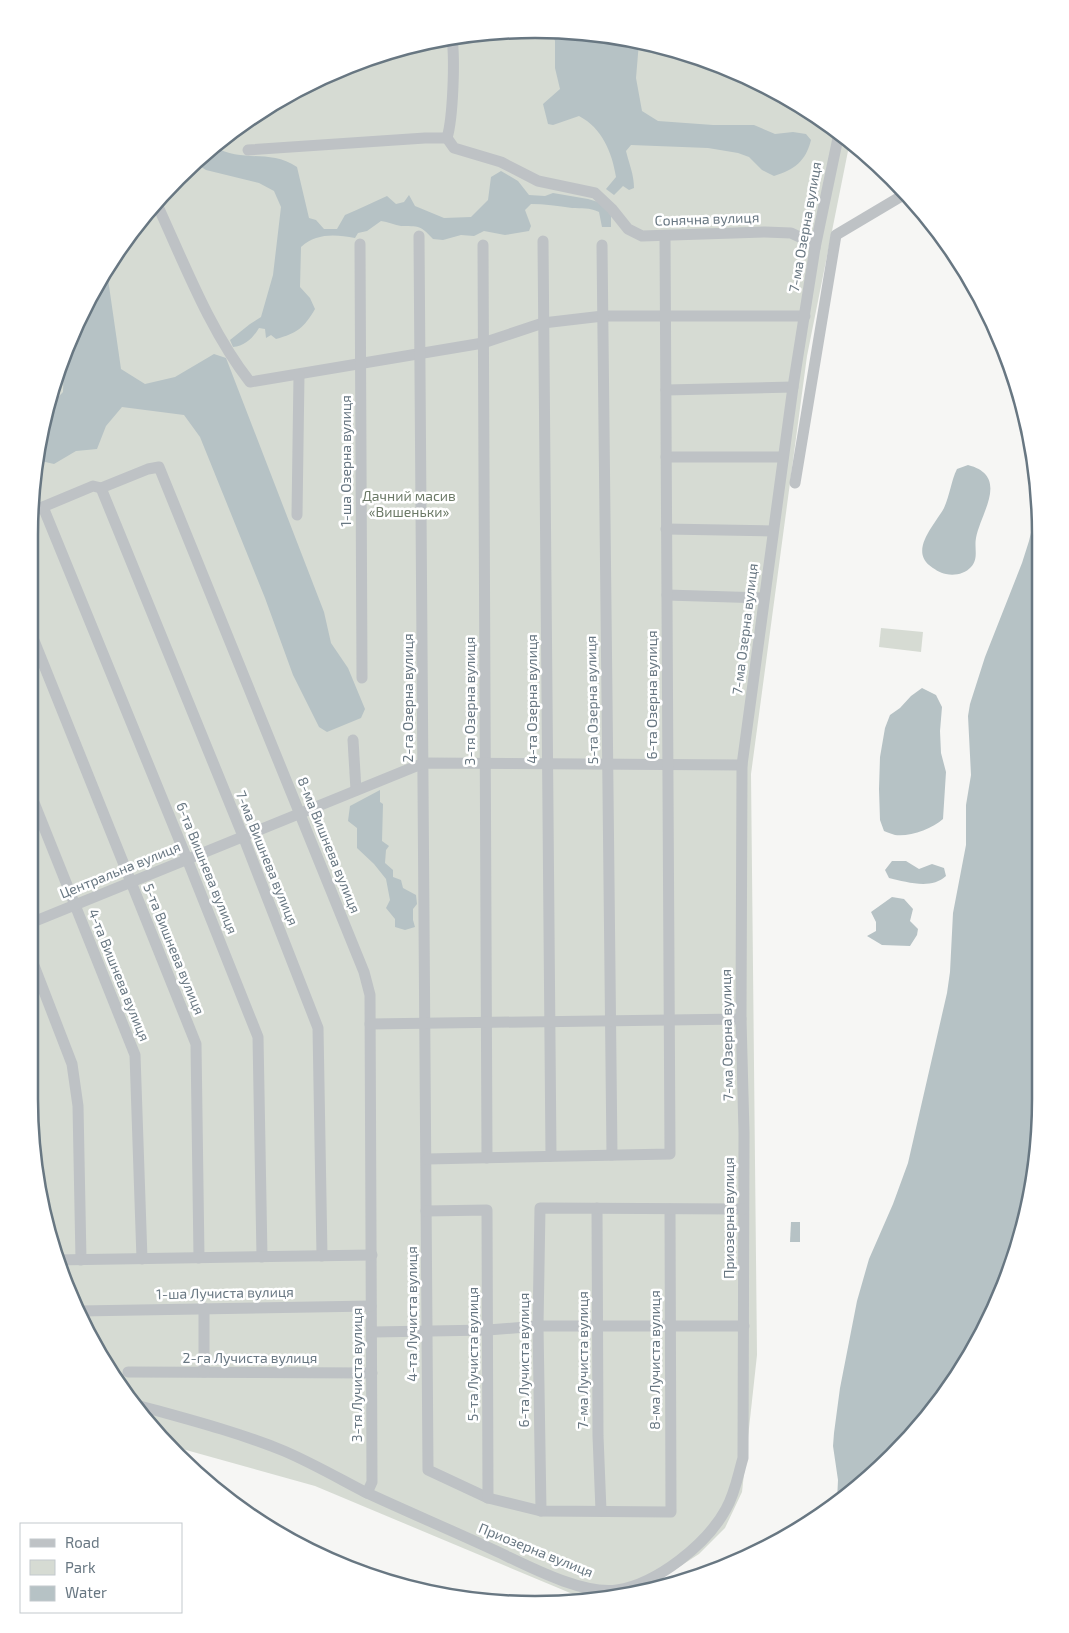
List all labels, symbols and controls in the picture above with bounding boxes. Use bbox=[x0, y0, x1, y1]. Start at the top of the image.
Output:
street label: 7-ма Озерна вулиця bbox=[785, 160, 824, 293]
street label: Сонячна вулиця bbox=[654, 208, 760, 229]
street label: 1-ша Озерна вулиця bbox=[337, 395, 354, 527]
park label: Дачний масив «Вишеньки» bbox=[362, 487, 456, 520]
street label: 7-ма Озерна вулиця bbox=[728, 562, 761, 696]
street label: 6-та Озерна вулиця bbox=[643, 630, 660, 760]
street label: 2-га Озерна вулиця bbox=[399, 633, 416, 763]
street label: 4-та Озерна вулиця bbox=[523, 634, 540, 764]
street label: 5-та Озерна вулиця bbox=[582, 636, 601, 764]
street label: 3-тя Озерна вулиця bbox=[461, 637, 478, 765]
street label: 8-ма Вишнева вулиця bbox=[294, 774, 365, 915]
street label: 7-ма Вишнева вулиця bbox=[233, 788, 302, 928]
street label: 6-та Вишнева вулиця bbox=[173, 799, 242, 936]
street label: Центральна вулиця bbox=[57, 838, 183, 902]
street label: 5-та Вишнева вулиця bbox=[140, 881, 209, 1017]
street label: 4-та Вишнева вулиця bbox=[85, 906, 154, 1043]
street label: 7-ма Озерна вулиця bbox=[717, 969, 736, 1101]
street label: Приозерна вулиця bbox=[720, 1157, 737, 1279]
street label: 4-та Лучиста вулиця bbox=[403, 1246, 420, 1382]
street label: 1-ша Лучиста вулиця bbox=[156, 1283, 294, 1302]
street label: 5-та Лучиста вулиця bbox=[464, 1287, 481, 1421]
street label: 8-ма Лучиста вулиця bbox=[646, 1290, 663, 1430]
street label: 7-ма Лучиста вулиця bbox=[574, 1291, 591, 1429]
street label: 6-та Лучиста вулиця bbox=[515, 1293, 532, 1427]
street label: 3-тя Лучиста вулиця bbox=[348, 1308, 365, 1442]
street label: 2-га Лучиста вулиця bbox=[183, 1349, 317, 1366]
street label: Приозерна вулиця bbox=[476, 1519, 596, 1580]
legend bbox=[20, 1523, 182, 1613]
text: Road bbox=[65, 1533, 100, 1551]
text: Park bbox=[65, 1558, 96, 1576]
text: Water bbox=[65, 1583, 107, 1601]

